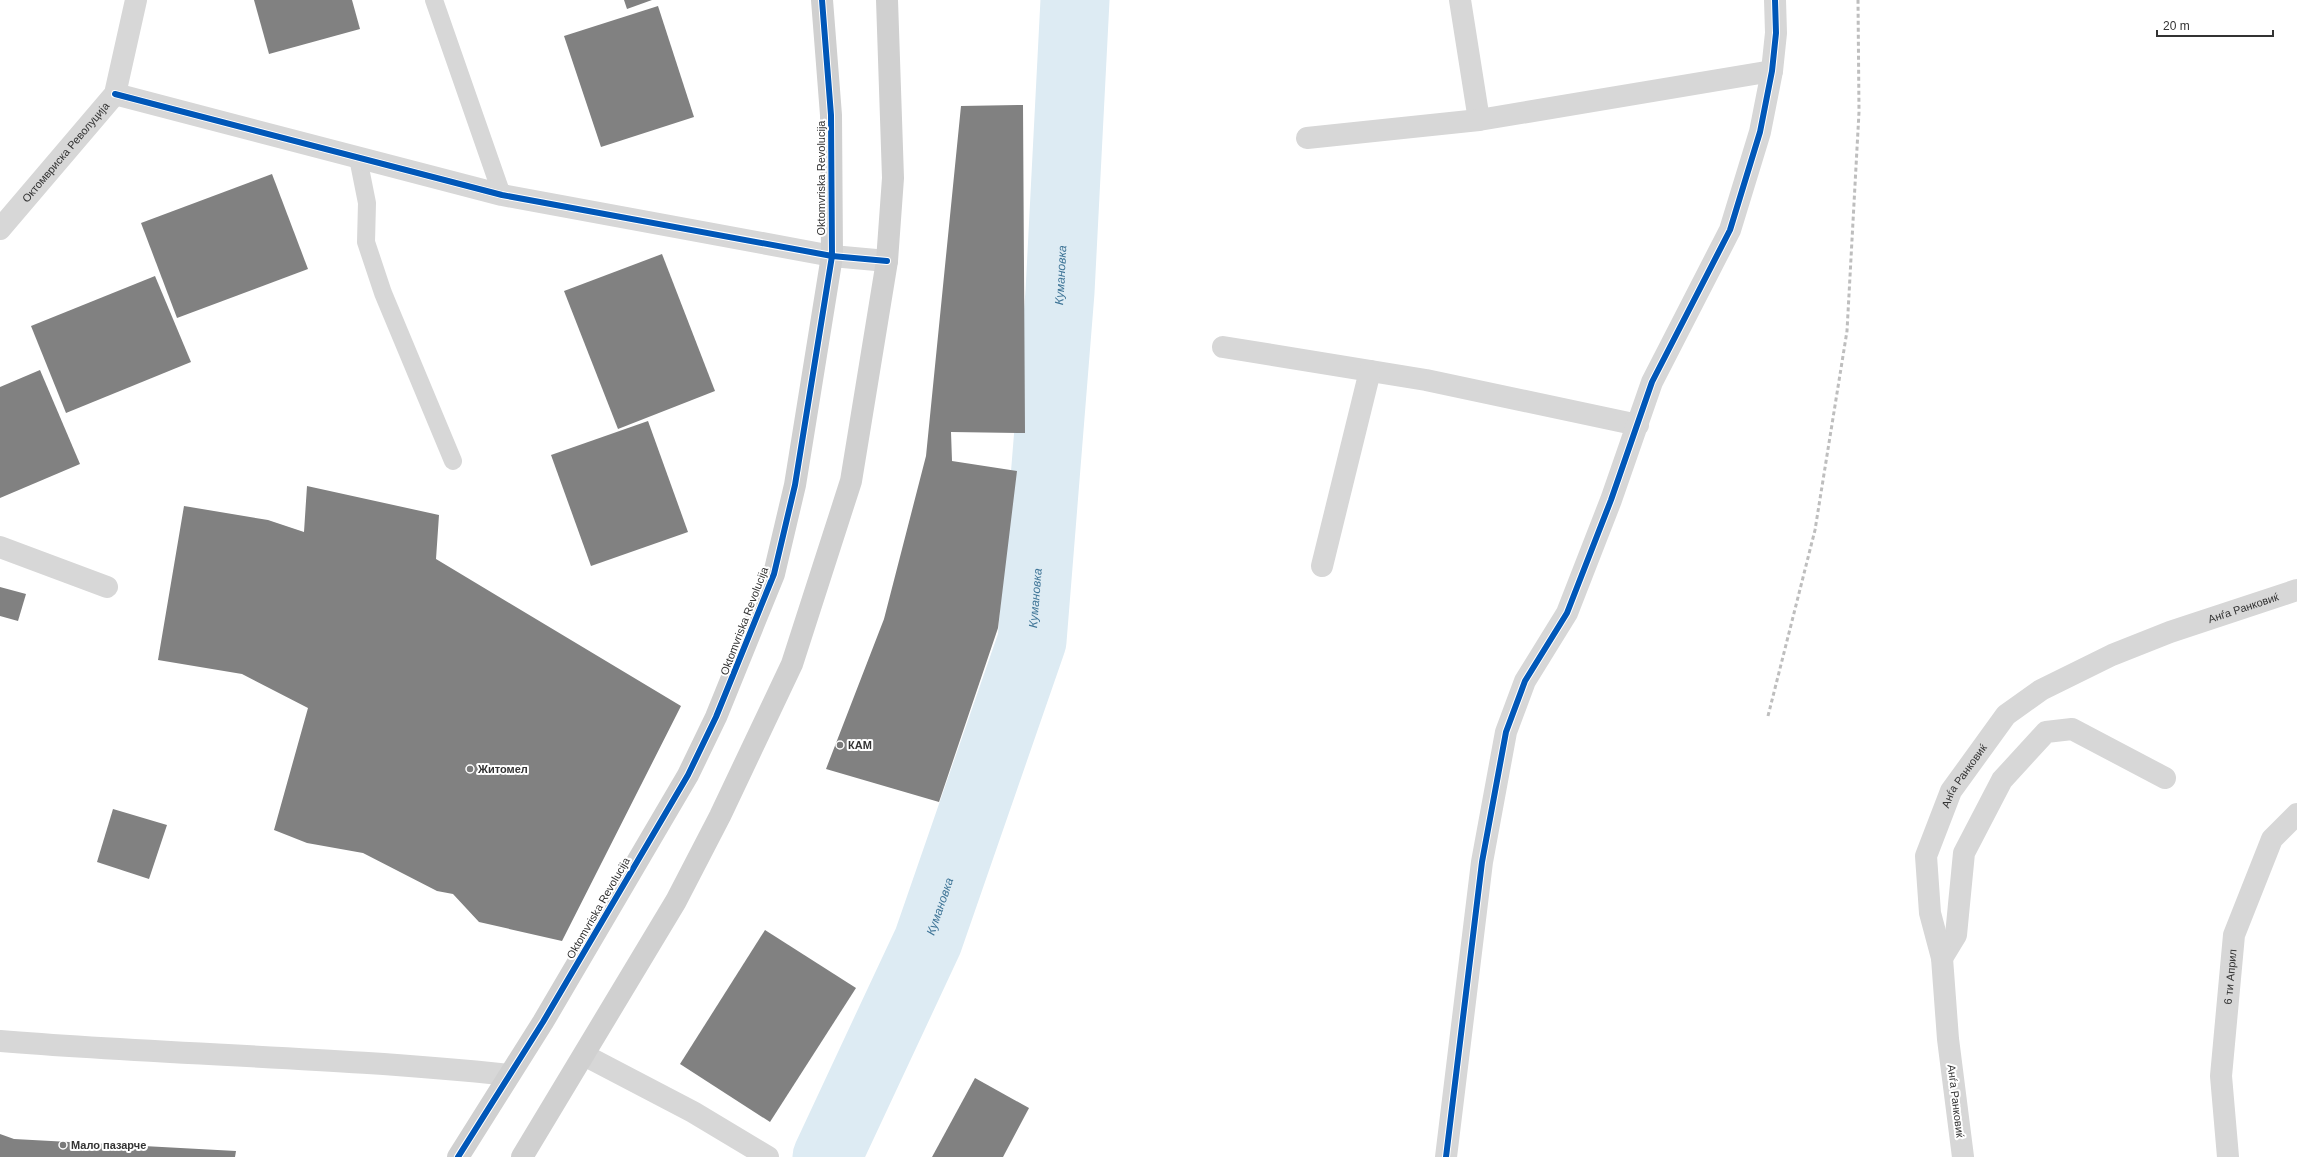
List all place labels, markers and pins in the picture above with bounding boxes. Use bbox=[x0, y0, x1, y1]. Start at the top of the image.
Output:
place label: КАМ bbox=[848, 739, 872, 751]
marker: КАМ bbox=[835, 740, 845, 750]
place label: Житомел bbox=[477, 763, 528, 775]
marker: Житомел bbox=[465, 764, 475, 774]
place label: Мало пазарче bbox=[71, 1139, 146, 1151]
marker: Мало пазарче bbox=[58, 1140, 68, 1150]

